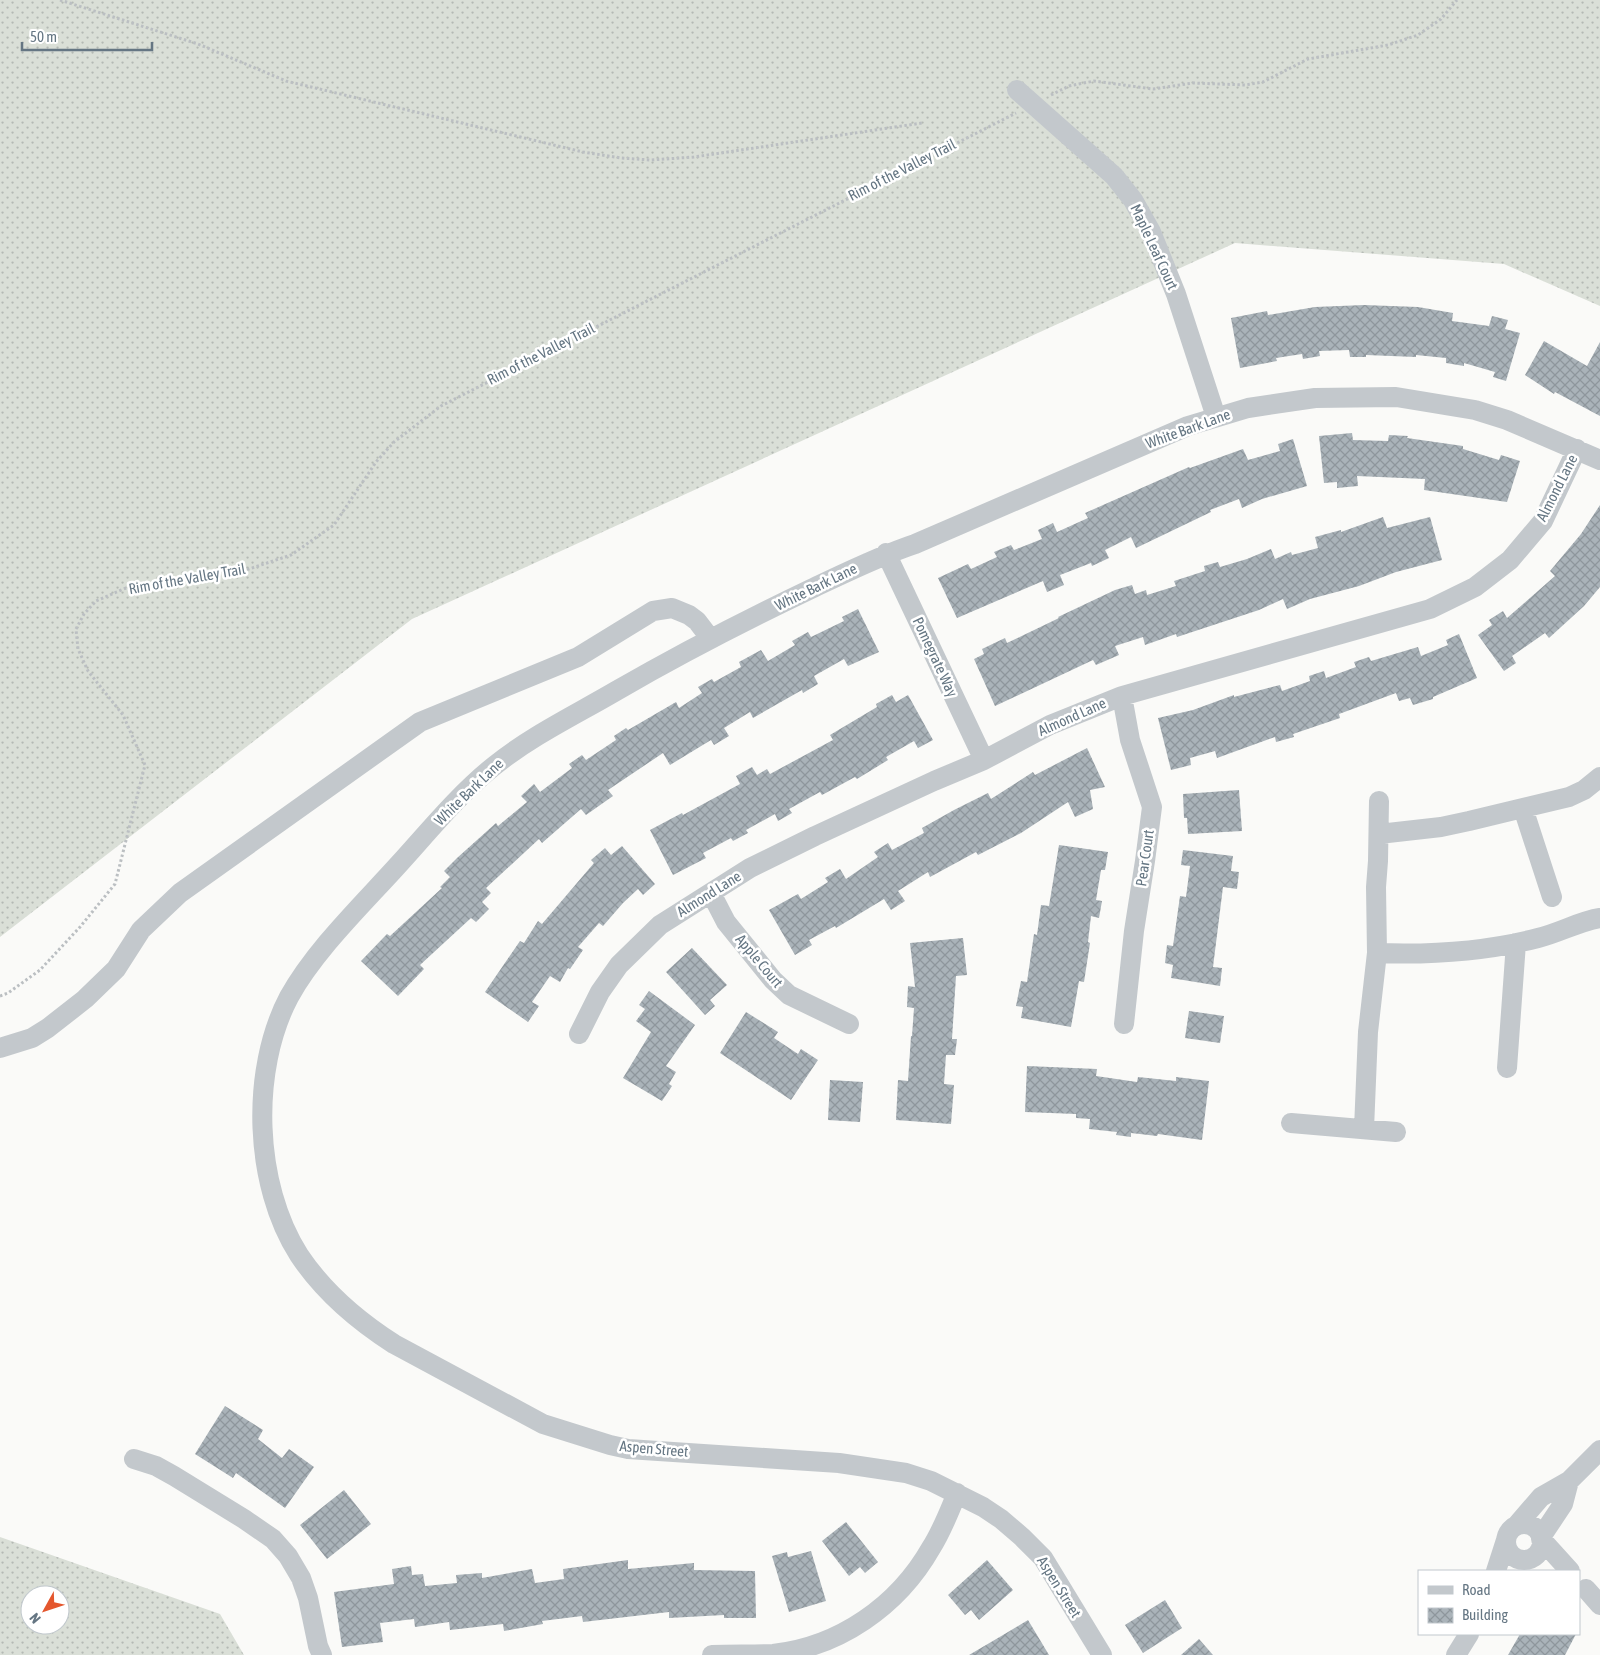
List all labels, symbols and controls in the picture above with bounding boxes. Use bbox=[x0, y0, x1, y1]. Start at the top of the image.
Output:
scale bar bbox=[22, 20, 152, 52]
text: 50 m bbox=[30, 28, 57, 45]
street label: Rim of the Valley Trail bbox=[845, 135, 958, 204]
street label: Maple Leaf Court bbox=[1127, 201, 1182, 292]
street label: Rim of the Valley Trail bbox=[484, 319, 597, 388]
street label: White Bark Lane bbox=[1143, 405, 1233, 452]
street label: Almond Lane bbox=[1533, 451, 1581, 524]
street label: White Bark Lane bbox=[772, 559, 860, 614]
street label: Rim of the Valley Trail bbox=[127, 560, 247, 597]
street label: Pomegrate Way bbox=[910, 614, 961, 699]
street label: Almond Lane bbox=[1035, 694, 1109, 739]
street label: White Bark Lane bbox=[431, 755, 507, 829]
street label: Pear Court bbox=[1132, 828, 1157, 887]
street label: Almond Lane bbox=[673, 867, 744, 920]
street label: Apple Court bbox=[732, 931, 786, 991]
street label: Aspen Street bbox=[619, 1437, 689, 1460]
street label: Aspen Street bbox=[1034, 1553, 1085, 1620]
legend bbox=[1418, 1570, 1580, 1635]
text: Road bbox=[1462, 1581, 1491, 1598]
north arrow bbox=[20, 1585, 70, 1635]
text: Building bbox=[1462, 1606, 1508, 1623]
text: N bbox=[26, 1610, 44, 1627]

